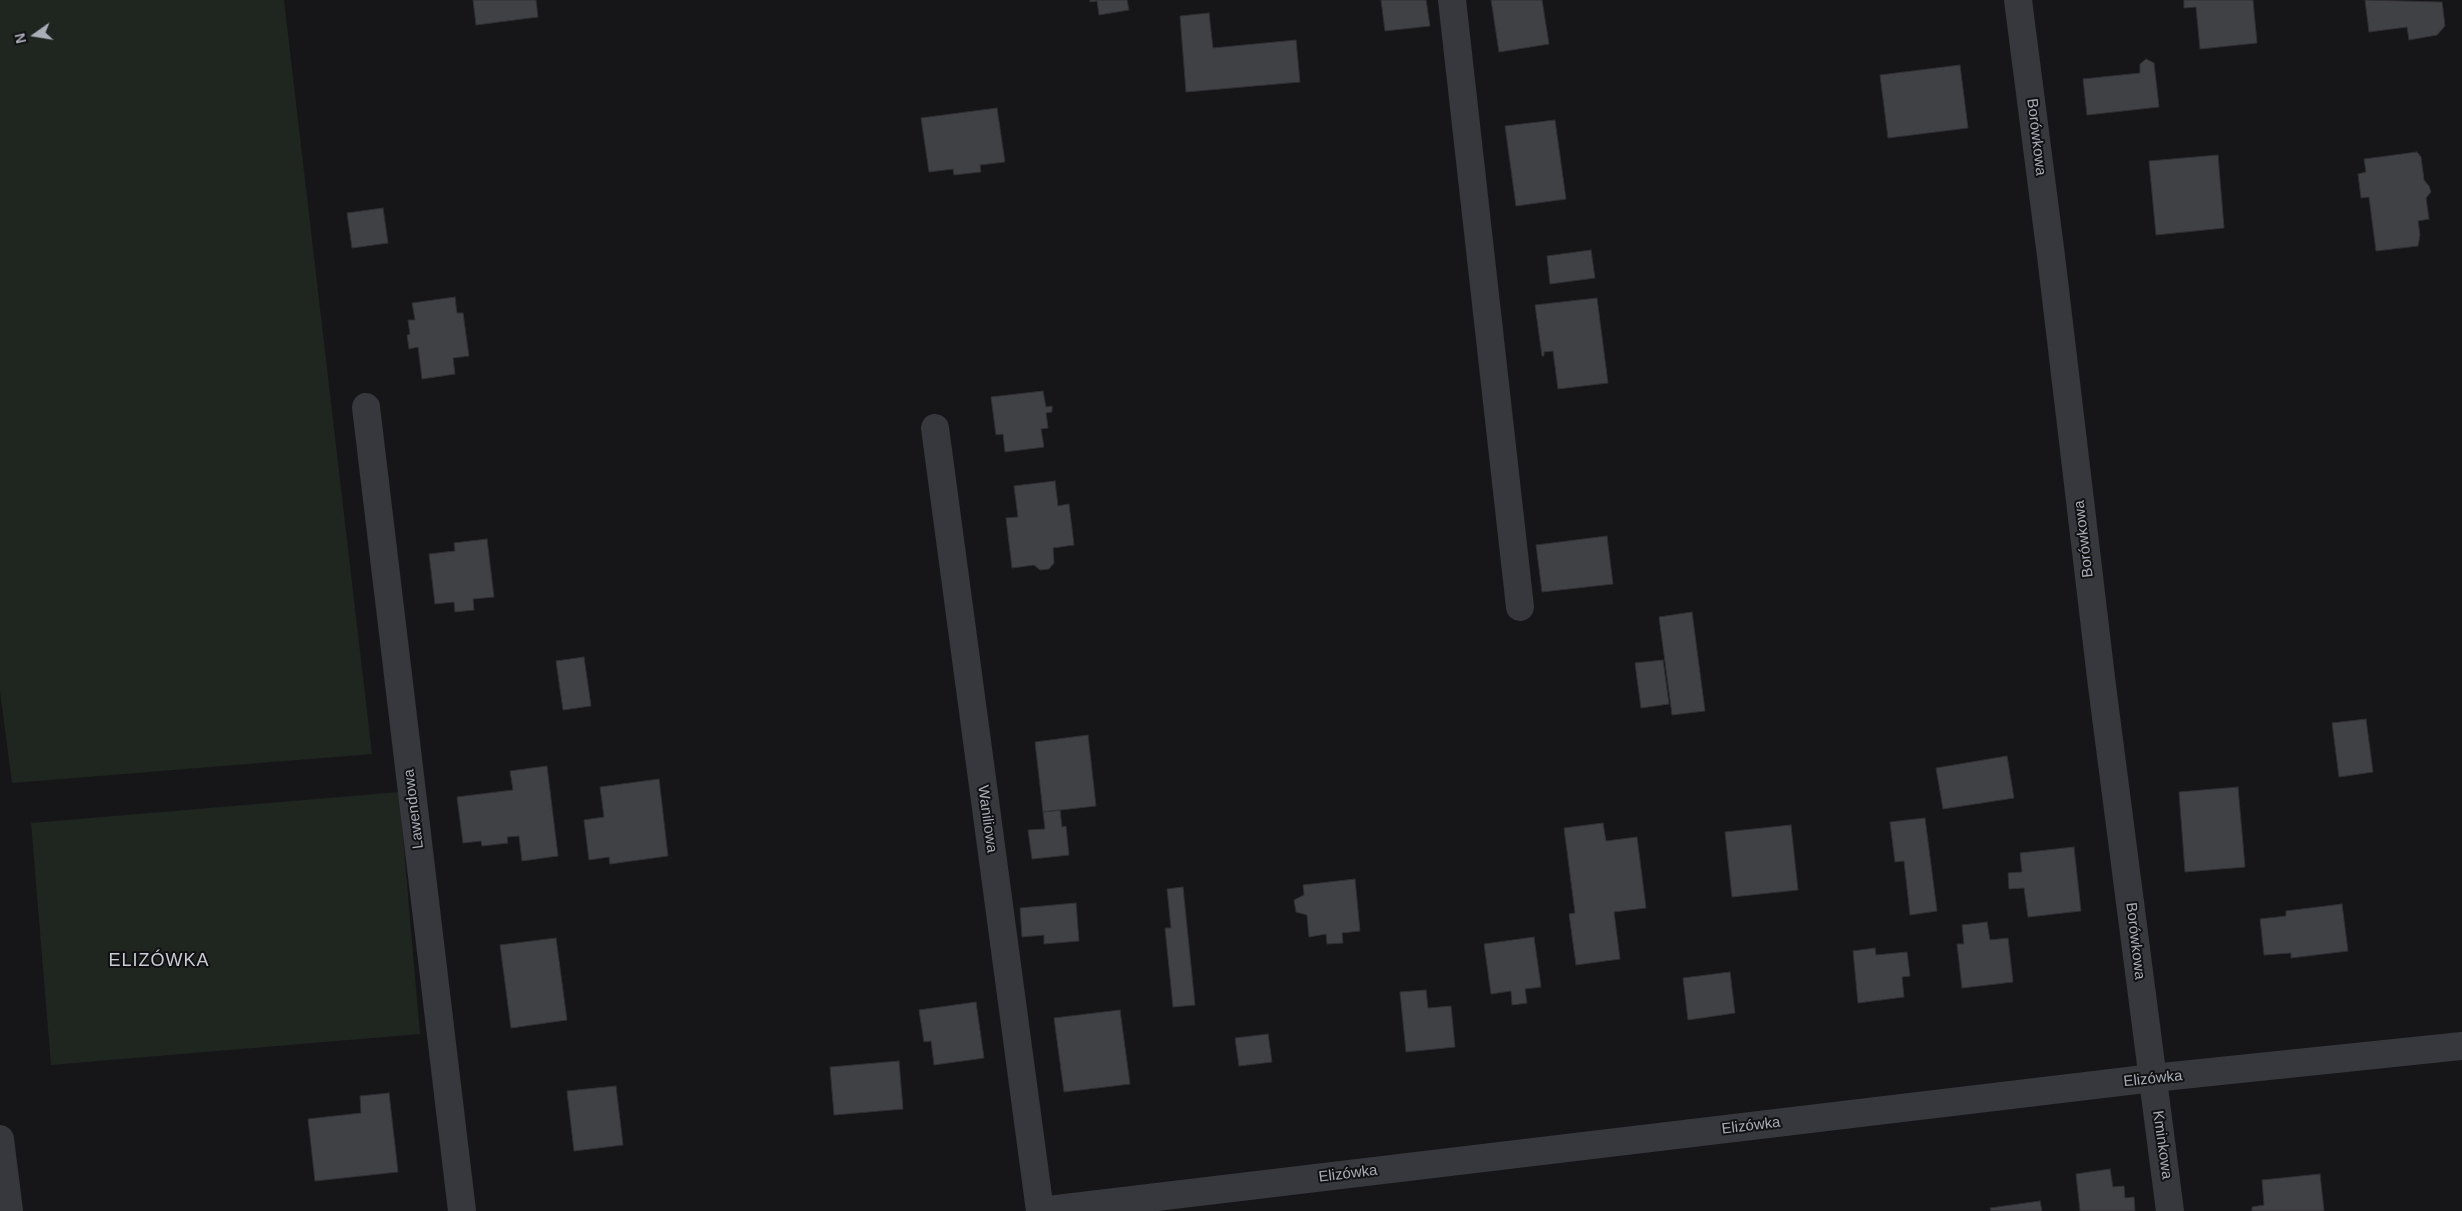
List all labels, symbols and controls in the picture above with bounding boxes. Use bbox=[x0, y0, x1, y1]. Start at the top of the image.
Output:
north arrow bbox=[10, 10, 60, 60]
text: N bbox=[11, 32, 29, 45]
street label: Borówkowa bbox=[2022, 97, 2050, 177]
street label: Borówkowa bbox=[2070, 499, 2098, 579]
street label: Lawendowa bbox=[400, 768, 428, 850]
street label: Waniliowa bbox=[973, 784, 1001, 854]
street label: Borówkowa bbox=[2121, 901, 2149, 981]
district label: ELIZÓWKA bbox=[107, 950, 211, 972]
street label: Elizówka bbox=[2123, 1067, 2183, 1091]
street label: Kminkowa bbox=[2148, 1109, 2176, 1181]
street label: Elizówka bbox=[1721, 1113, 1781, 1139]
street label: Elizówka bbox=[1318, 1161, 1378, 1187]

